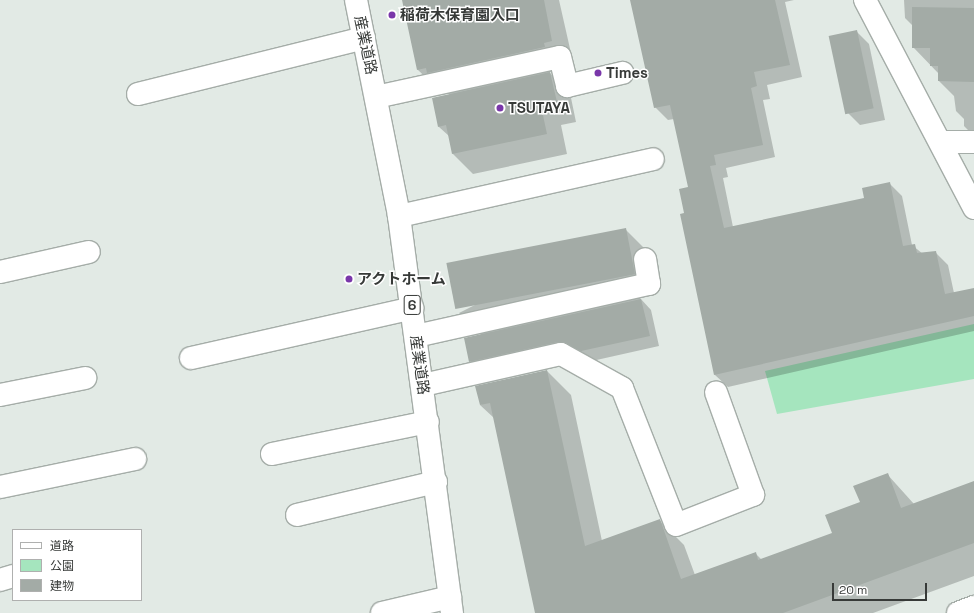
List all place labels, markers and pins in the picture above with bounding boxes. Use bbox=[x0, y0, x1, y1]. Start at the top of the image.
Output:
place label: 稲荷木保育園入口 bbox=[400, 6, 520, 24]
marker: 稲荷木保育園入口 bbox=[387, 10, 397, 20]
place label: Times bbox=[606, 64, 648, 82]
marker: Times bbox=[593, 68, 603, 78]
place label: TSUTAYA bbox=[508, 99, 570, 117]
marker: TSUTAYA bbox=[495, 103, 505, 113]
place label: アクトホーム bbox=[357, 270, 447, 288]
marker: アクトホーム bbox=[344, 274, 354, 284]

